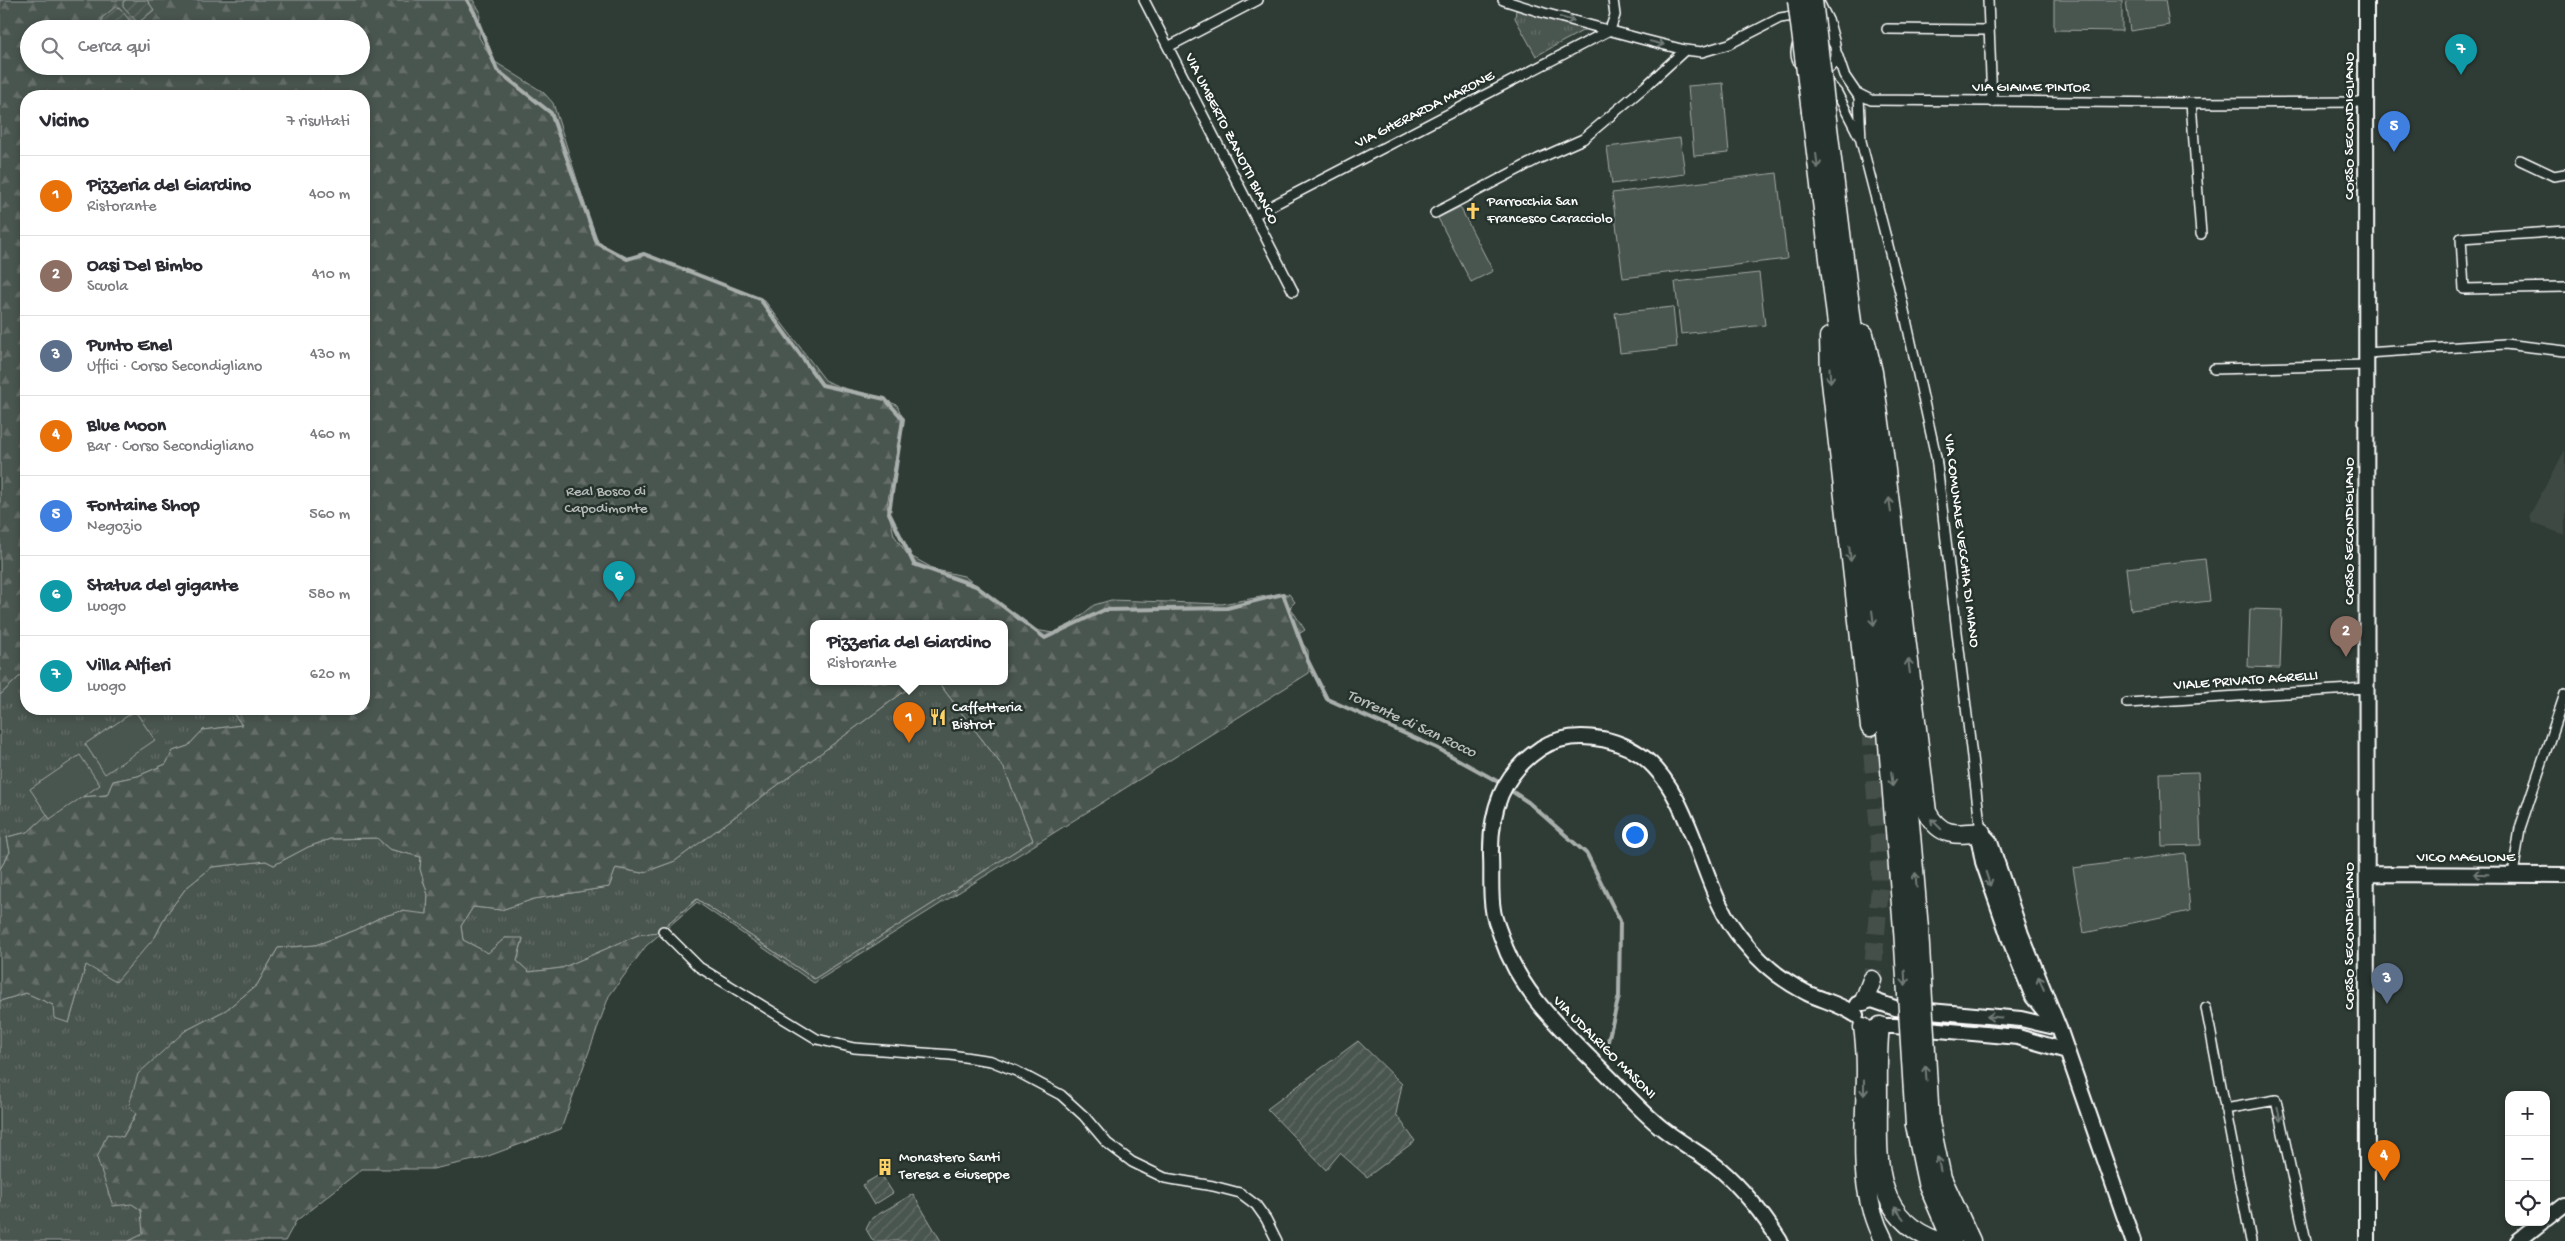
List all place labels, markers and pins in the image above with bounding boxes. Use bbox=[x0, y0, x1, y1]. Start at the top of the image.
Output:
pin: 7 bbox=[2445, 34, 2477, 75]
pin: 5 bbox=[2378, 111, 2410, 152]
place label: Parrocchia San Francesco Caracciolo bbox=[1486, 193, 1613, 228]
church icon: Parrocchia San Francesco Caracciolo bbox=[1463, 201, 1483, 221]
pin: 6 bbox=[603, 561, 635, 602]
pin: 2 bbox=[2330, 616, 2362, 657]
place label: Caffetteria Bistrot bbox=[951, 699, 1023, 734]
pin: 1 bbox=[893, 702, 925, 743]
restaurant icon: Caffetteria Bistrot bbox=[928, 707, 948, 727]
pin: 3 bbox=[2371, 963, 2403, 1004]
pin: 4 bbox=[2368, 1140, 2400, 1181]
place label: Monastero Santi Teresa e Giuseppe bbox=[898, 1149, 1010, 1184]
building icon: Monastero Santi Teresa e Giuseppe bbox=[875, 1157, 895, 1177]

